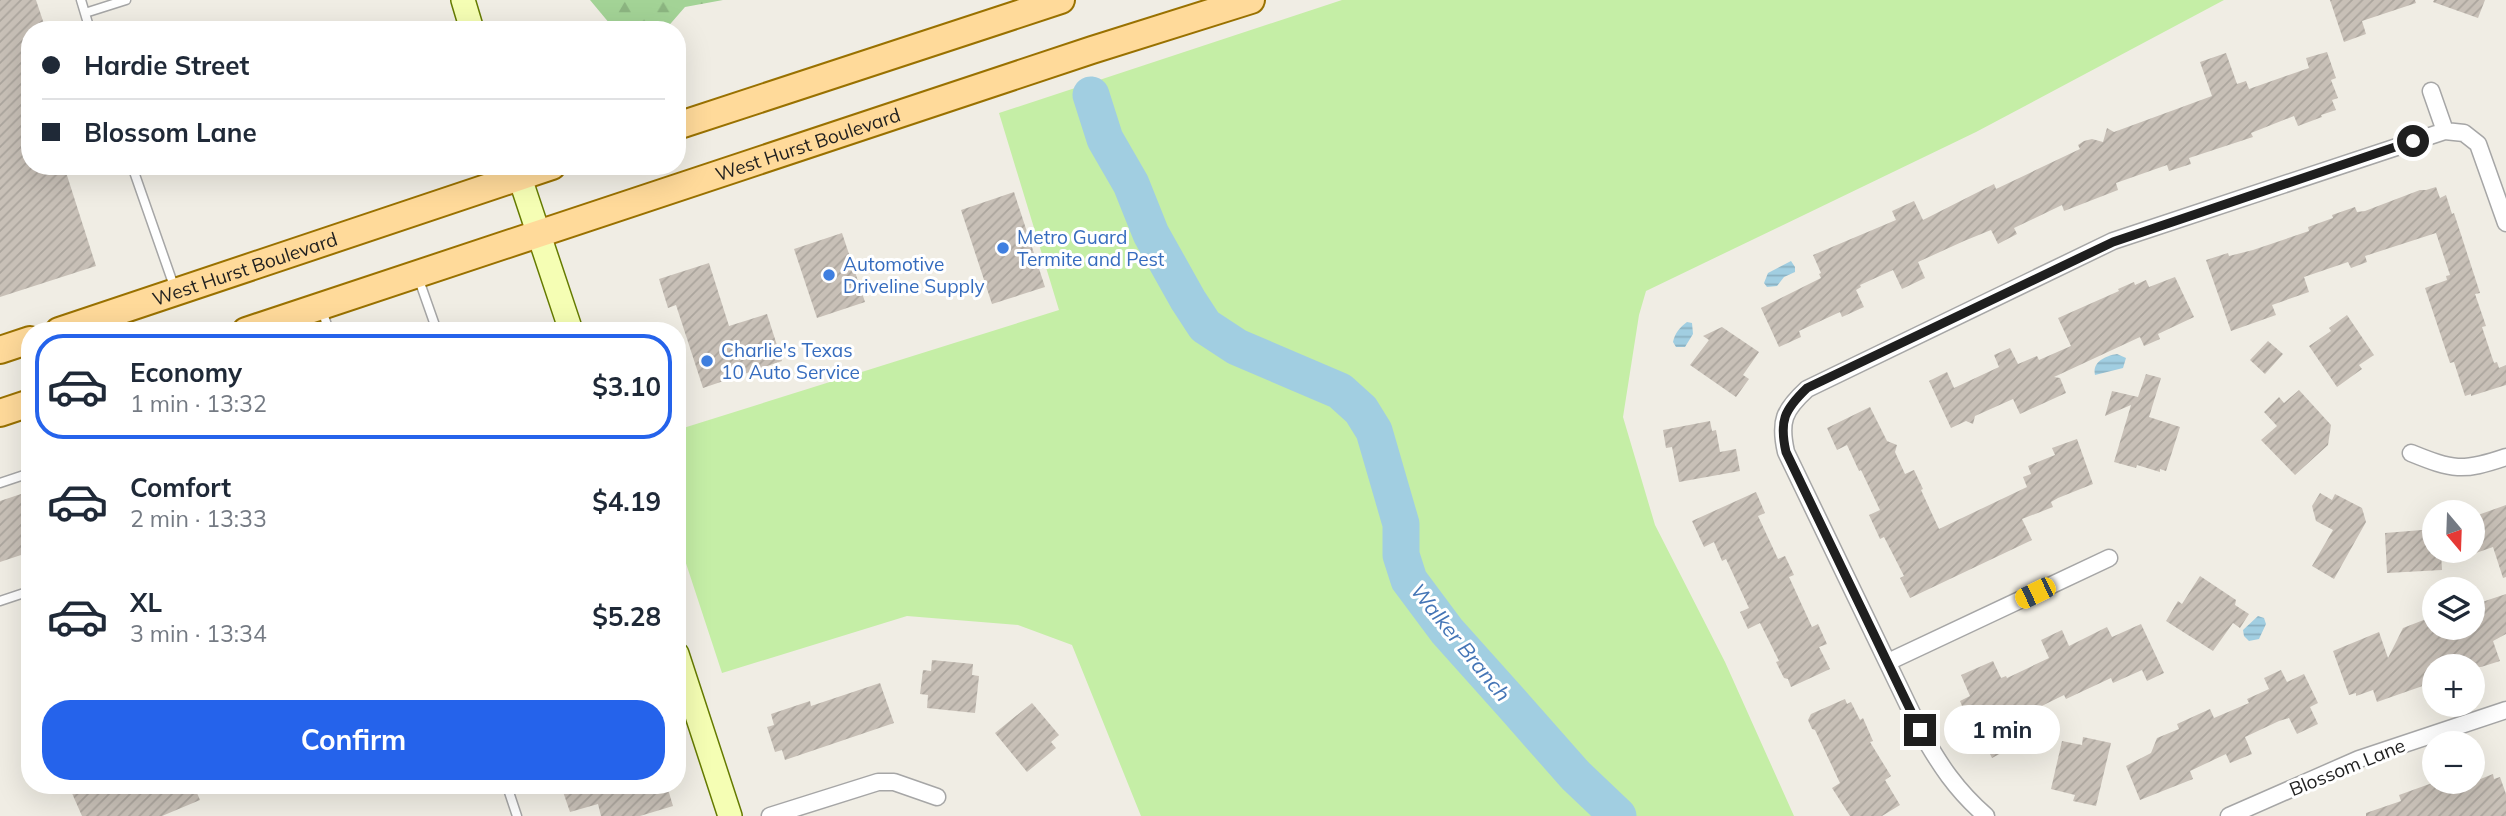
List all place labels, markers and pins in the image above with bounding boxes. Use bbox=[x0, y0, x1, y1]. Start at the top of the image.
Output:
place label: Metro Guard Termite and Pest bbox=[1017, 225, 1165, 271]
marker: Metro Guard Termite and Pest bbox=[995, 240, 1011, 256]
place label: Automotive Driveline Supply bbox=[843, 252, 985, 298]
marker: Automotive Driveline Supply bbox=[821, 267, 837, 283]
place label: Charlie's Texas 10 Auto Service bbox=[721, 338, 860, 384]
marker: Charlie's Texas 10 Auto Service bbox=[699, 353, 715, 369]

